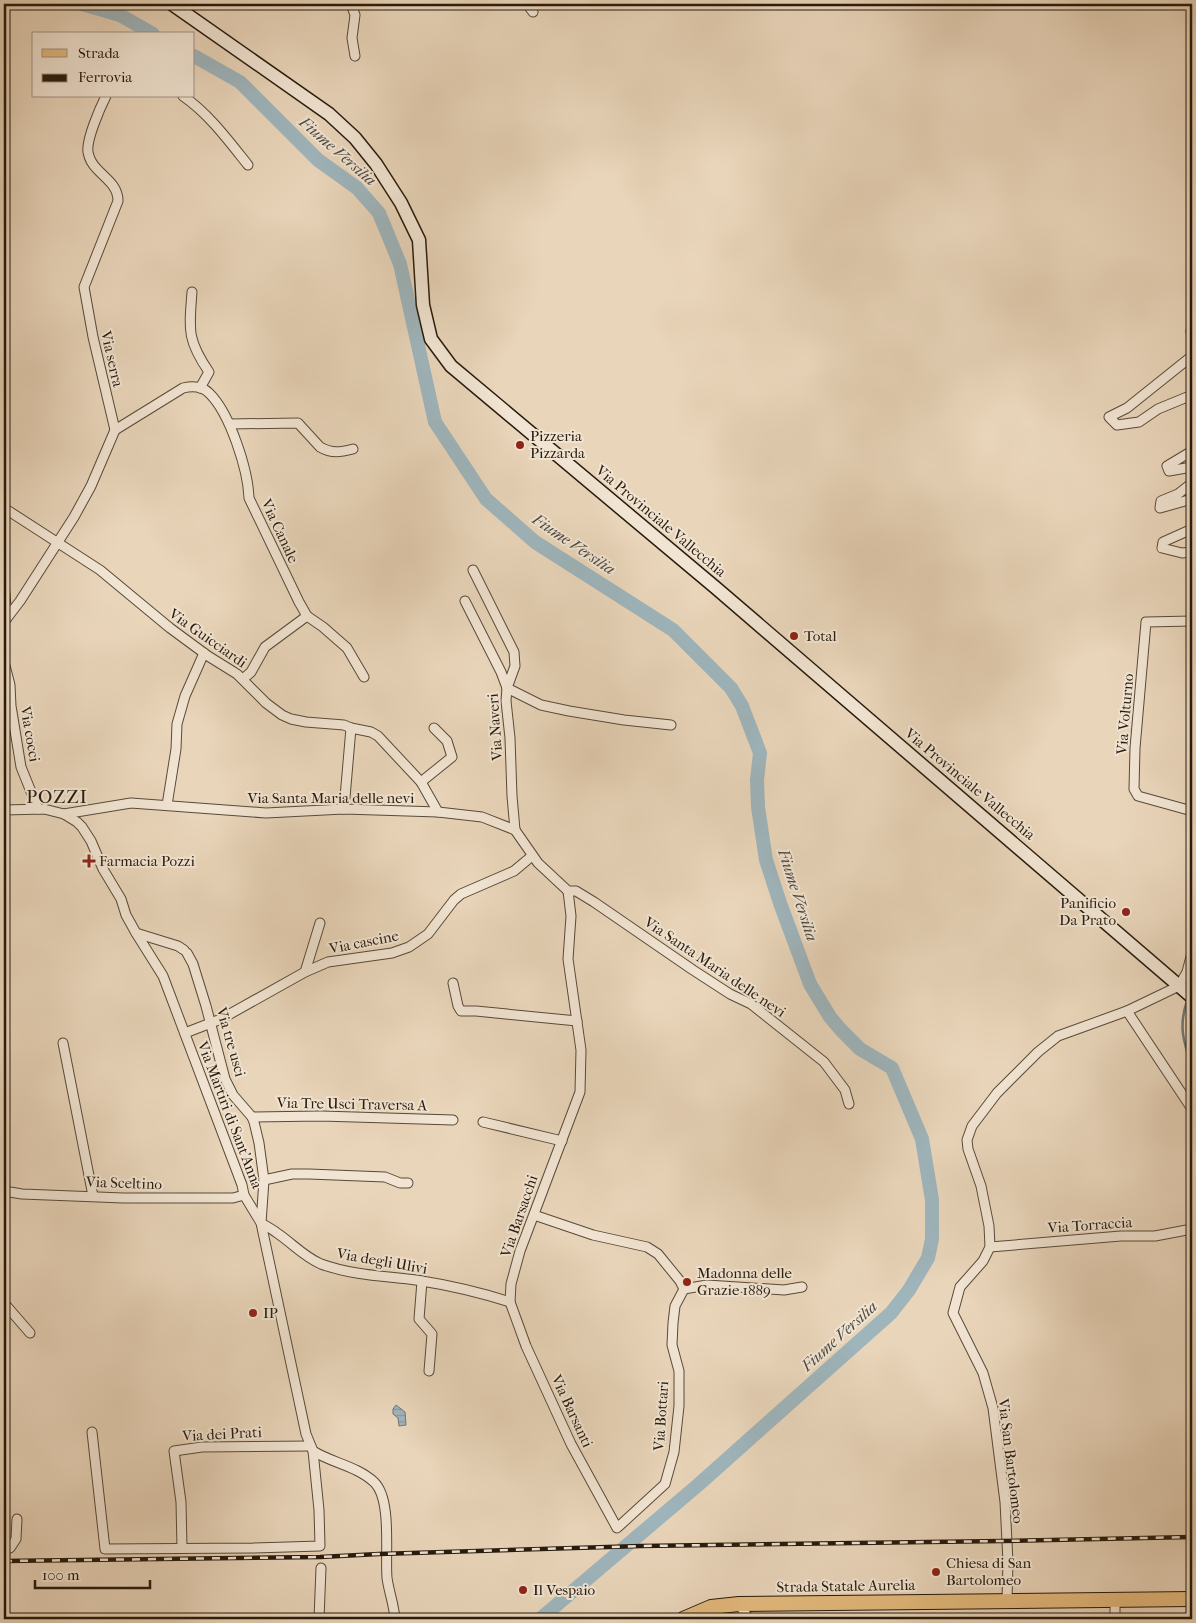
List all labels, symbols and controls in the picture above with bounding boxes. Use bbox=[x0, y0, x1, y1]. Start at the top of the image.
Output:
legend bbox=[32, 32, 195, 98]
text: Strada bbox=[78, 44, 121, 62]
text: Ferrovia bbox=[78, 68, 133, 86]
water label: Fiume Versilia bbox=[295, 112, 380, 190]
street label: Via serra bbox=[97, 328, 127, 390]
place label: Pizzeria Pizzarda bbox=[530, 427, 586, 462]
marker: Pizzeria Pizzarda bbox=[514, 439, 526, 451]
street label: Via Provinciale Vallecchia bbox=[591, 461, 731, 581]
street label: Via Canale bbox=[257, 495, 303, 566]
water label: Fiume Versilia bbox=[528, 509, 619, 579]
street label: Via Guicciardi bbox=[165, 604, 251, 672]
place label: Total bbox=[804, 627, 837, 645]
marker: Total bbox=[788, 630, 800, 642]
street label: Via Volturno bbox=[1112, 672, 1138, 756]
street label: Via Naveri bbox=[484, 692, 506, 762]
street label: Via cocci bbox=[16, 704, 44, 764]
street label: Via Provinciale Vallecchia bbox=[900, 724, 1040, 844]
district label: POZZI bbox=[26, 787, 88, 808]
street label: Via Santa Maria delle nevi bbox=[247, 789, 415, 807]
water label: Fiume Versilia bbox=[774, 846, 822, 943]
place label: Farmacia Pozzi bbox=[99, 852, 195, 870]
marker: Farmacia Pozzi bbox=[83, 855, 95, 867]
place label: Panificio Da Prato bbox=[1059, 894, 1116, 929]
marker: Panificio Da Prato bbox=[1120, 906, 1132, 918]
street label: Via Santa Maria delle nevi bbox=[640, 912, 790, 1021]
street label: Via cascine bbox=[327, 926, 401, 958]
street label: Via tre usci bbox=[212, 1004, 250, 1079]
street label: Via Martiri di Sant'Anna bbox=[193, 1038, 267, 1192]
street label: Via Tre Usci Traversa A bbox=[276, 1094, 428, 1114]
street label: Via Barsacchi bbox=[496, 1172, 542, 1260]
street label: Via Sceltino bbox=[85, 1173, 163, 1193]
street label: Via Torraccia bbox=[1046, 1213, 1134, 1237]
street label: Via degli Ulivi bbox=[334, 1244, 429, 1278]
place label: Madonna delle Grazie 1889 bbox=[697, 1264, 793, 1299]
marker: Madonna delle Grazie 1889 bbox=[681, 1276, 693, 1288]
water label: Fiume Versilia bbox=[796, 1297, 881, 1376]
place label: IP bbox=[263, 1304, 278, 1322]
marker: IP bbox=[247, 1307, 259, 1319]
street label: Via Barsanti bbox=[547, 1371, 597, 1451]
street label: Via Bottari bbox=[650, 1380, 672, 1453]
street label: Via San Bartolomeo bbox=[994, 1396, 1028, 1525]
street label: Via dei Prati bbox=[181, 1423, 263, 1445]
place label: Chiesa di San Bartolomeo bbox=[946, 1554, 1031, 1589]
scale bar bbox=[35, 1558, 150, 1590]
text: 100 m bbox=[42, 1566, 80, 1584]
marker: Chiesa di San Bartolomeo bbox=[930, 1566, 942, 1578]
street label: Strada Statale Aurelia bbox=[776, 1576, 917, 1596]
place label: Il Vespaio bbox=[533, 1581, 595, 1599]
marker: Il Vespaio bbox=[517, 1584, 529, 1596]

